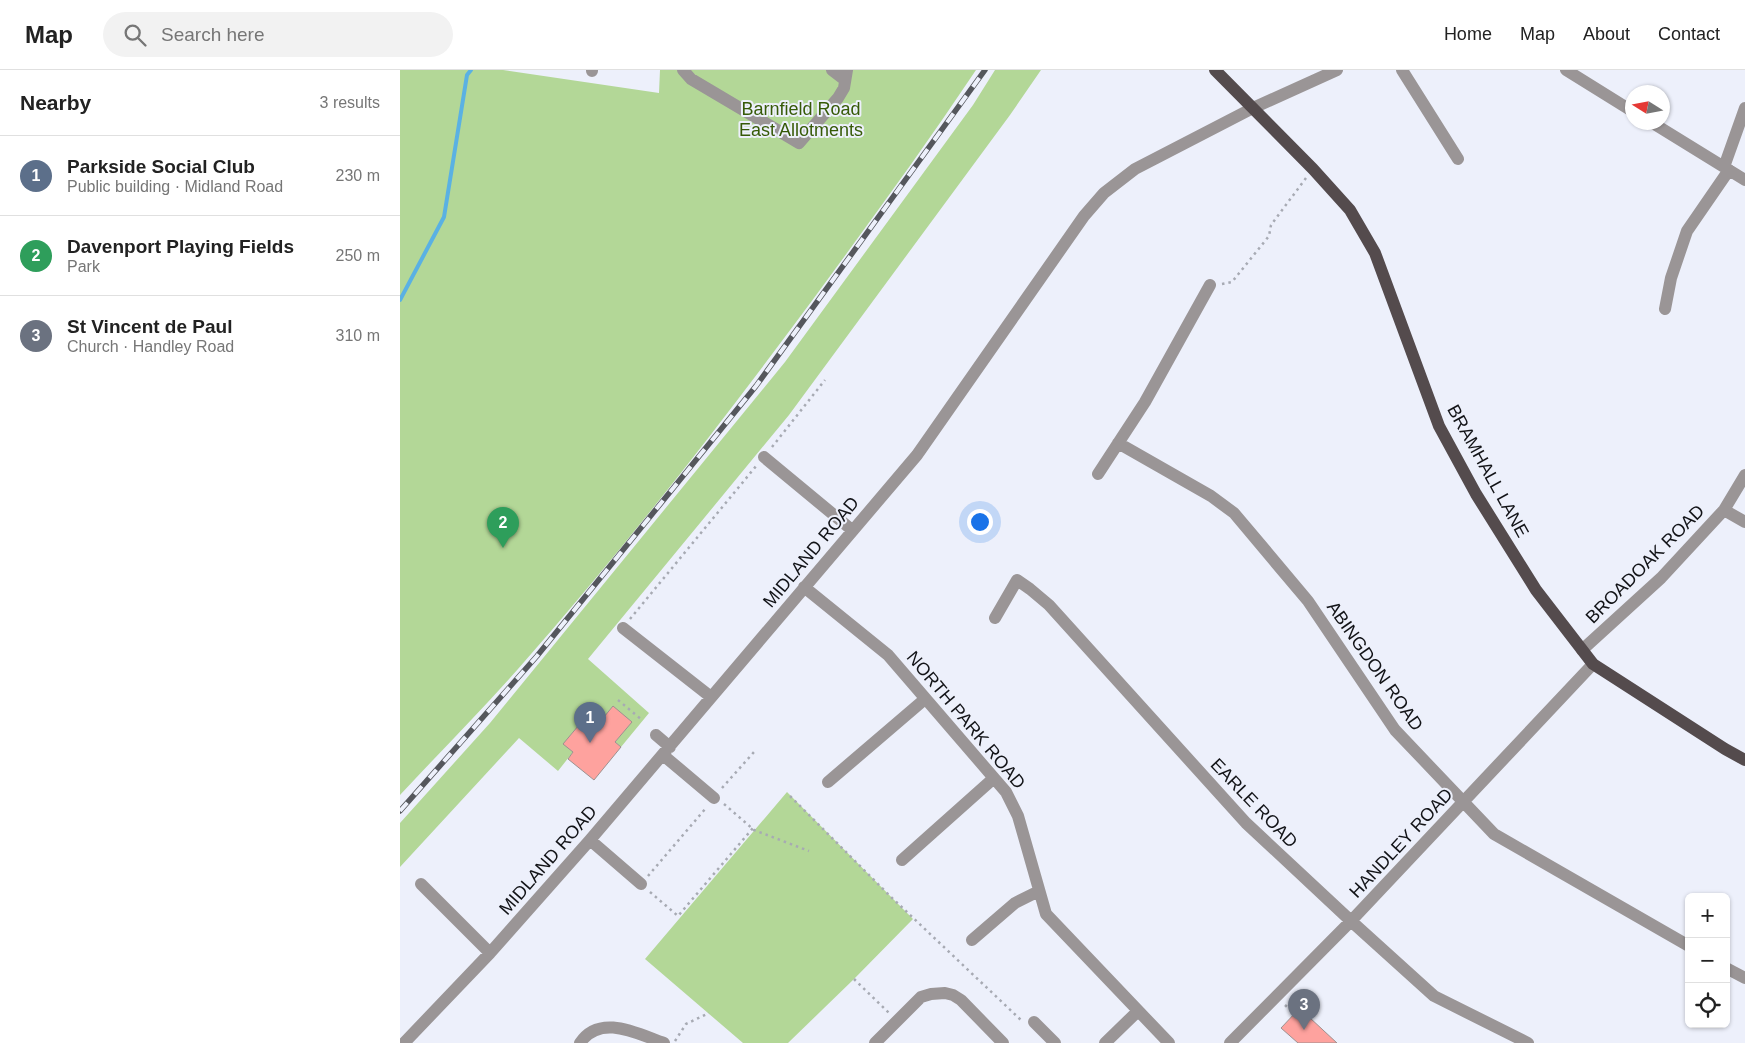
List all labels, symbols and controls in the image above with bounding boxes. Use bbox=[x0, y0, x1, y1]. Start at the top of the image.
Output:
search box bbox=[103, 12, 453, 57]
text: Map bbox=[25, 21, 73, 48]
icon: search bbox=[121, 21, 149, 49]
text: Search here bbox=[161, 24, 265, 45]
text: Home bbox=[1444, 24, 1492, 44]
text: Map bbox=[1520, 24, 1555, 44]
text: About bbox=[1583, 24, 1630, 44]
text: Contact bbox=[1658, 24, 1720, 44]
north arrow bbox=[1625, 85, 1670, 130]
text: Nearby bbox=[20, 91, 91, 114]
text: 3 results bbox=[320, 94, 380, 111]
park label: Barnfield Road East Allotments bbox=[739, 99, 863, 140]
text: Parkside Social Club bbox=[67, 156, 255, 177]
text: 1 bbox=[32, 167, 40, 184]
text: 230 m bbox=[336, 167, 380, 184]
text: Public building · Midland Road bbox=[67, 178, 283, 195]
text: Davenport Playing Fields bbox=[67, 236, 294, 257]
text: 2 bbox=[32, 247, 40, 264]
text: 250 m bbox=[336, 247, 380, 264]
text: Park bbox=[67, 258, 100, 275]
text: St Vincent de Paul bbox=[67, 316, 232, 337]
text: 3 bbox=[32, 327, 40, 344]
text: 310 m bbox=[336, 327, 380, 344]
text: Church · Handley Road bbox=[67, 338, 234, 355]
street label: BRAMHALL LANE bbox=[1443, 401, 1533, 541]
street label: MIDLAND ROAD bbox=[759, 493, 863, 611]
street label: BROADOAK ROAD bbox=[1582, 501, 1708, 627]
pin: 2 bbox=[487, 507, 519, 548]
your location bbox=[967, 509, 993, 535]
street label: ABINGDON ROAD bbox=[1323, 598, 1427, 734]
street label: NORTH PARK ROAD bbox=[903, 647, 1029, 793]
pin: 1 bbox=[574, 702, 606, 743]
street label: EARLE ROAD bbox=[1207, 754, 1301, 852]
street label: HANDLEY ROAD bbox=[1345, 784, 1457, 902]
street label: MIDLAND ROAD bbox=[495, 801, 601, 919]
map controls bbox=[1685, 893, 1730, 1028]
button: + bbox=[1685, 893, 1730, 938]
button: − bbox=[1685, 938, 1730, 983]
button: locate bbox=[1685, 983, 1730, 1028]
pin: 3 bbox=[1288, 989, 1320, 1030]

